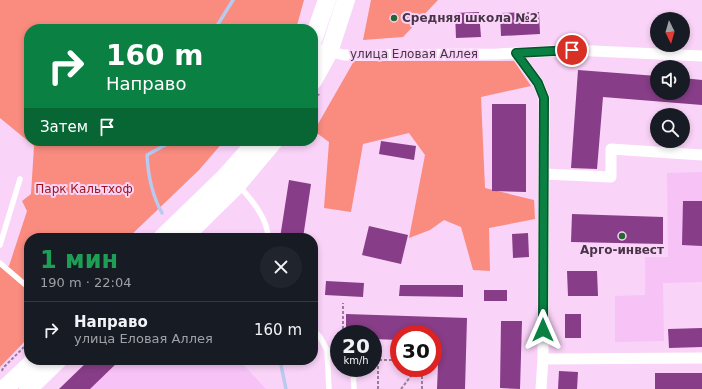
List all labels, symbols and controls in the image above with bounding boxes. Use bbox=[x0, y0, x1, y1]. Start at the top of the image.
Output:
place label: Средняя школа №2 bbox=[402, 11, 538, 25]
north arrow bbox=[650, 12, 690, 52]
map controls bbox=[650, 12, 690, 148]
marker: Средняя школа №2 bbox=[389, 13, 399, 23]
pin bbox=[555, 33, 589, 67]
text: 160 m bbox=[106, 39, 203, 72]
icon: arrive bbox=[561, 39, 583, 61]
icon: right bbox=[40, 40, 92, 92]
street label: улица Еловая Аллея bbox=[350, 47, 478, 61]
button: sound bbox=[650, 60, 690, 100]
text: Направо bbox=[106, 73, 186, 94]
button: search bbox=[650, 108, 690, 148]
icon: arrive bbox=[96, 116, 118, 138]
text: Затем bbox=[40, 118, 88, 136]
park label: Парк Кальтхоф bbox=[35, 182, 133, 196]
marker: Арго-инвест bbox=[617, 231, 627, 241]
place label: Арго-инвест bbox=[580, 243, 664, 257]
text: 1 мин bbox=[40, 246, 118, 274]
button: close bbox=[260, 246, 302, 288]
text: 190 m · 22:04 bbox=[40, 275, 131, 290]
position arrow bbox=[522, 309, 564, 351]
text: Направо bbox=[74, 313, 148, 331]
icon: right bbox=[40, 319, 62, 341]
text: 160 m bbox=[254, 321, 302, 339]
speed limit sign: 30 bbox=[390, 325, 442, 377]
text: улица Еловая Аллея bbox=[74, 331, 213, 346]
text: 20 bbox=[342, 334, 370, 358]
text: km/h bbox=[343, 355, 369, 366]

